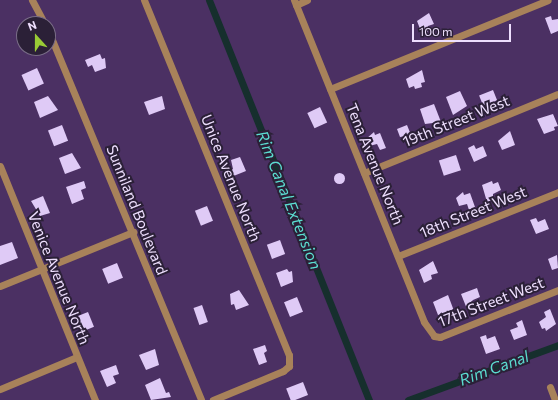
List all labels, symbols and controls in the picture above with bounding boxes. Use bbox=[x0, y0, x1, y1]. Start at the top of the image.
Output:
north arrow bbox=[16, 16, 56, 56]
scale bar bbox=[414, 16, 513, 42]
text: N bbox=[26, 18, 38, 33]
text: 100 m bbox=[419, 24, 453, 38]
street label: 19th Street West bbox=[400, 91, 512, 151]
street label: Tena Avenue North bbox=[342, 101, 408, 227]
street label: Unice Avenue North bbox=[197, 112, 265, 244]
water label: Rim Canal Extension bbox=[252, 128, 326, 272]
street label: Sunniland Boulevard bbox=[103, 142, 171, 278]
street label: 18th Street West bbox=[417, 182, 529, 242]
street label: Venice Avenue North bbox=[24, 209, 94, 347]
street label: 17th Street West bbox=[435, 273, 547, 331]
water label: Rim Canal bbox=[457, 347, 531, 389]

